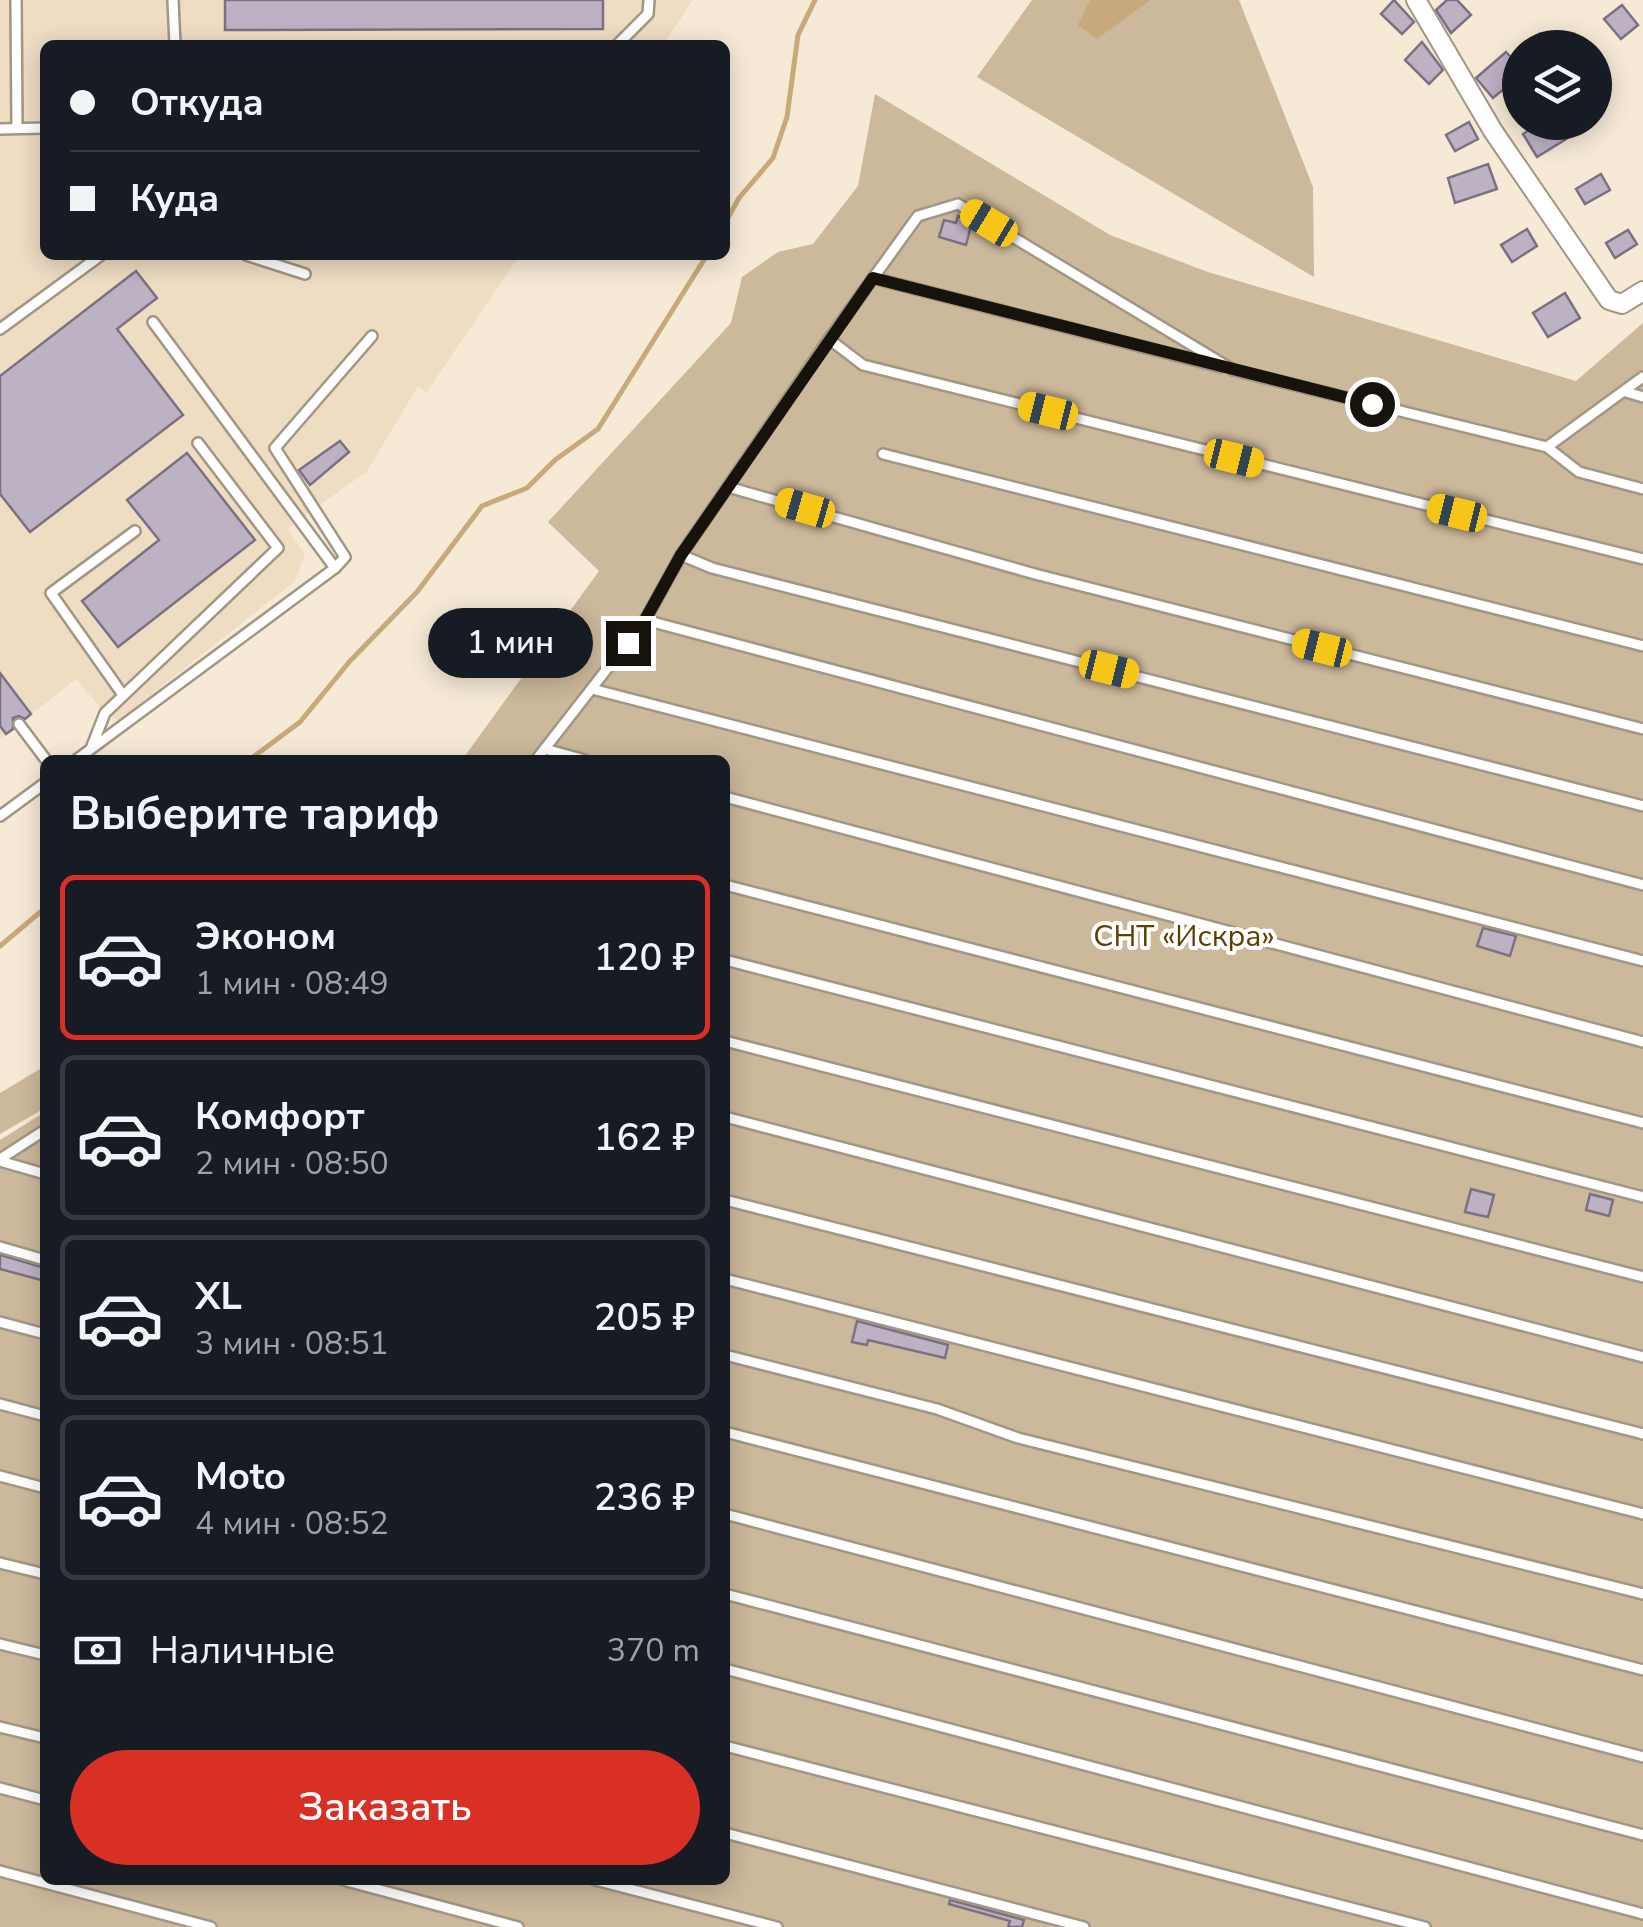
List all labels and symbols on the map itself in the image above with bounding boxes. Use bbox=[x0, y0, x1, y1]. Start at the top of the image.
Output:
car bbox=[956, 195, 1022, 251]
route start bbox=[1350, 382, 1395, 427]
car bbox=[1015, 389, 1081, 433]
car bbox=[1201, 436, 1267, 480]
car bbox=[772, 485, 838, 531]
car bbox=[1424, 491, 1490, 535]
callout: 1 мин bbox=[428, 608, 593, 678]
route end bbox=[606, 621, 651, 666]
car bbox=[1289, 626, 1355, 670]
car bbox=[1076, 647, 1142, 691]
park label: СНТ «Искра» bbox=[1093, 916, 1275, 957]

